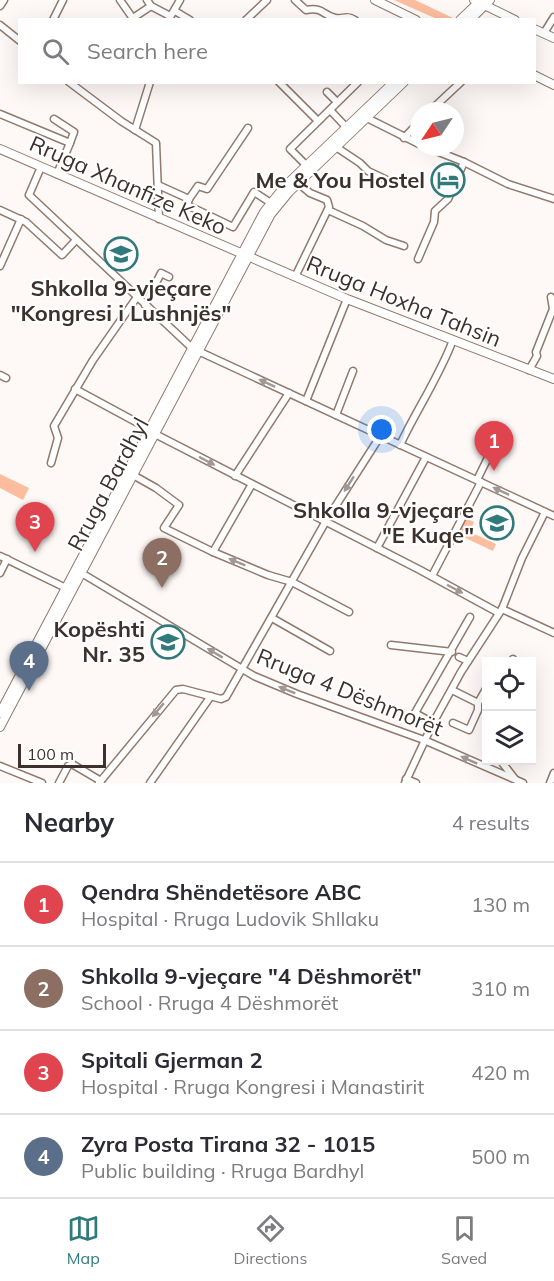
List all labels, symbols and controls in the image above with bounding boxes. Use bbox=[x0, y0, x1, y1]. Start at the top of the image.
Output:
search box bbox=[18, 18, 536, 84]
icon: search bbox=[39, 35, 72, 68]
text: Search here bbox=[87, 37, 208, 65]
north arrow bbox=[410, 102, 464, 156]
street label: Rruga Xhanfize Keko bbox=[25, 129, 231, 241]
hotel icon: Me & You Hostel bbox=[430, 162, 466, 198]
place label: Me & You Hostel bbox=[255, 166, 425, 194]
school or university icon: Shkolla 9-vjeçare "Kongresi i Lushnjës" bbox=[103, 236, 139, 272]
street label: Rruga Hoxha Tahsin bbox=[303, 249, 505, 353]
place label: Shkolla 9-vjeçare "Kongresi i Lushnjës" bbox=[11, 274, 231, 327]
one-way arrow bbox=[258, 378, 275, 387]
street label: Rruga Bardhyl bbox=[61, 413, 155, 555]
your location bbox=[367, 415, 396, 444]
pin: 1 bbox=[474, 422, 514, 471]
one-way arrow bbox=[198, 456, 215, 466]
one-way arrow bbox=[344, 476, 355, 493]
one-way arrow bbox=[492, 487, 509, 496]
place label: Shkolla 9-vjeçare "E Kuqe" bbox=[293, 496, 474, 549]
pin: 3 bbox=[15, 502, 54, 552]
school or university icon: Shkolla 9-vjeçare "E Kuqe" bbox=[479, 505, 515, 541]
pin: 2 bbox=[142, 538, 182, 588]
one-way arrow bbox=[228, 557, 246, 567]
one-way arrow bbox=[446, 584, 463, 594]
place label: Kopështi Nr. 35 bbox=[54, 615, 145, 668]
school or university icon: Kopështi Nr. 35 bbox=[150, 624, 186, 660]
pin: 4 bbox=[9, 642, 48, 691]
street label: Rruga 4 Dëshmorët bbox=[253, 642, 448, 742]
one-way arrow bbox=[206, 648, 223, 658]
map controls bbox=[482, 657, 536, 765]
button: locate bbox=[482, 657, 536, 711]
one-way arrow bbox=[278, 685, 296, 694]
one-way arrow bbox=[152, 703, 165, 718]
button: layers bbox=[482, 711, 536, 765]
scale bar bbox=[18, 741, 106, 768]
text: 100 m bbox=[27, 744, 74, 764]
one-way arrow bbox=[460, 754, 478, 764]
text: Nearby bbox=[24, 806, 114, 839]
text: 4 results bbox=[452, 810, 530, 835]
text: Qendra Shëndetësore ABC bbox=[81, 878, 362, 906]
text: 1 bbox=[38, 892, 50, 917]
text: 130 m bbox=[471, 892, 530, 917]
text: Hospital · Rruga Ludovik Shllaku bbox=[81, 906, 379, 931]
text: Shkolla 9-vjeçare "4 Dëshmorët" bbox=[81, 962, 422, 990]
text: 2 bbox=[38, 976, 50, 1001]
text: 310 m bbox=[471, 976, 530, 1001]
text: School · Rruga 4 Dëshmorët bbox=[81, 990, 338, 1015]
text: Spitali Gjerman 2 bbox=[81, 1046, 263, 1074]
text: 3 bbox=[38, 1060, 50, 1085]
text: 420 m bbox=[471, 1060, 530, 1085]
text: Hospital · Rruga Kongresi i Manastirit bbox=[81, 1074, 424, 1099]
text: Zyra Posta Tirana 32 - 1015 bbox=[81, 1130, 375, 1158]
text: 4 bbox=[38, 1144, 50, 1169]
text: 500 m bbox=[471, 1144, 530, 1169]
text: Public building · Rruga Bardhyl bbox=[81, 1158, 364, 1183]
tab: Map bbox=[67, 1212, 100, 1268]
tab: Directions bbox=[233, 1212, 307, 1268]
tab: Saved bbox=[441, 1212, 487, 1268]

